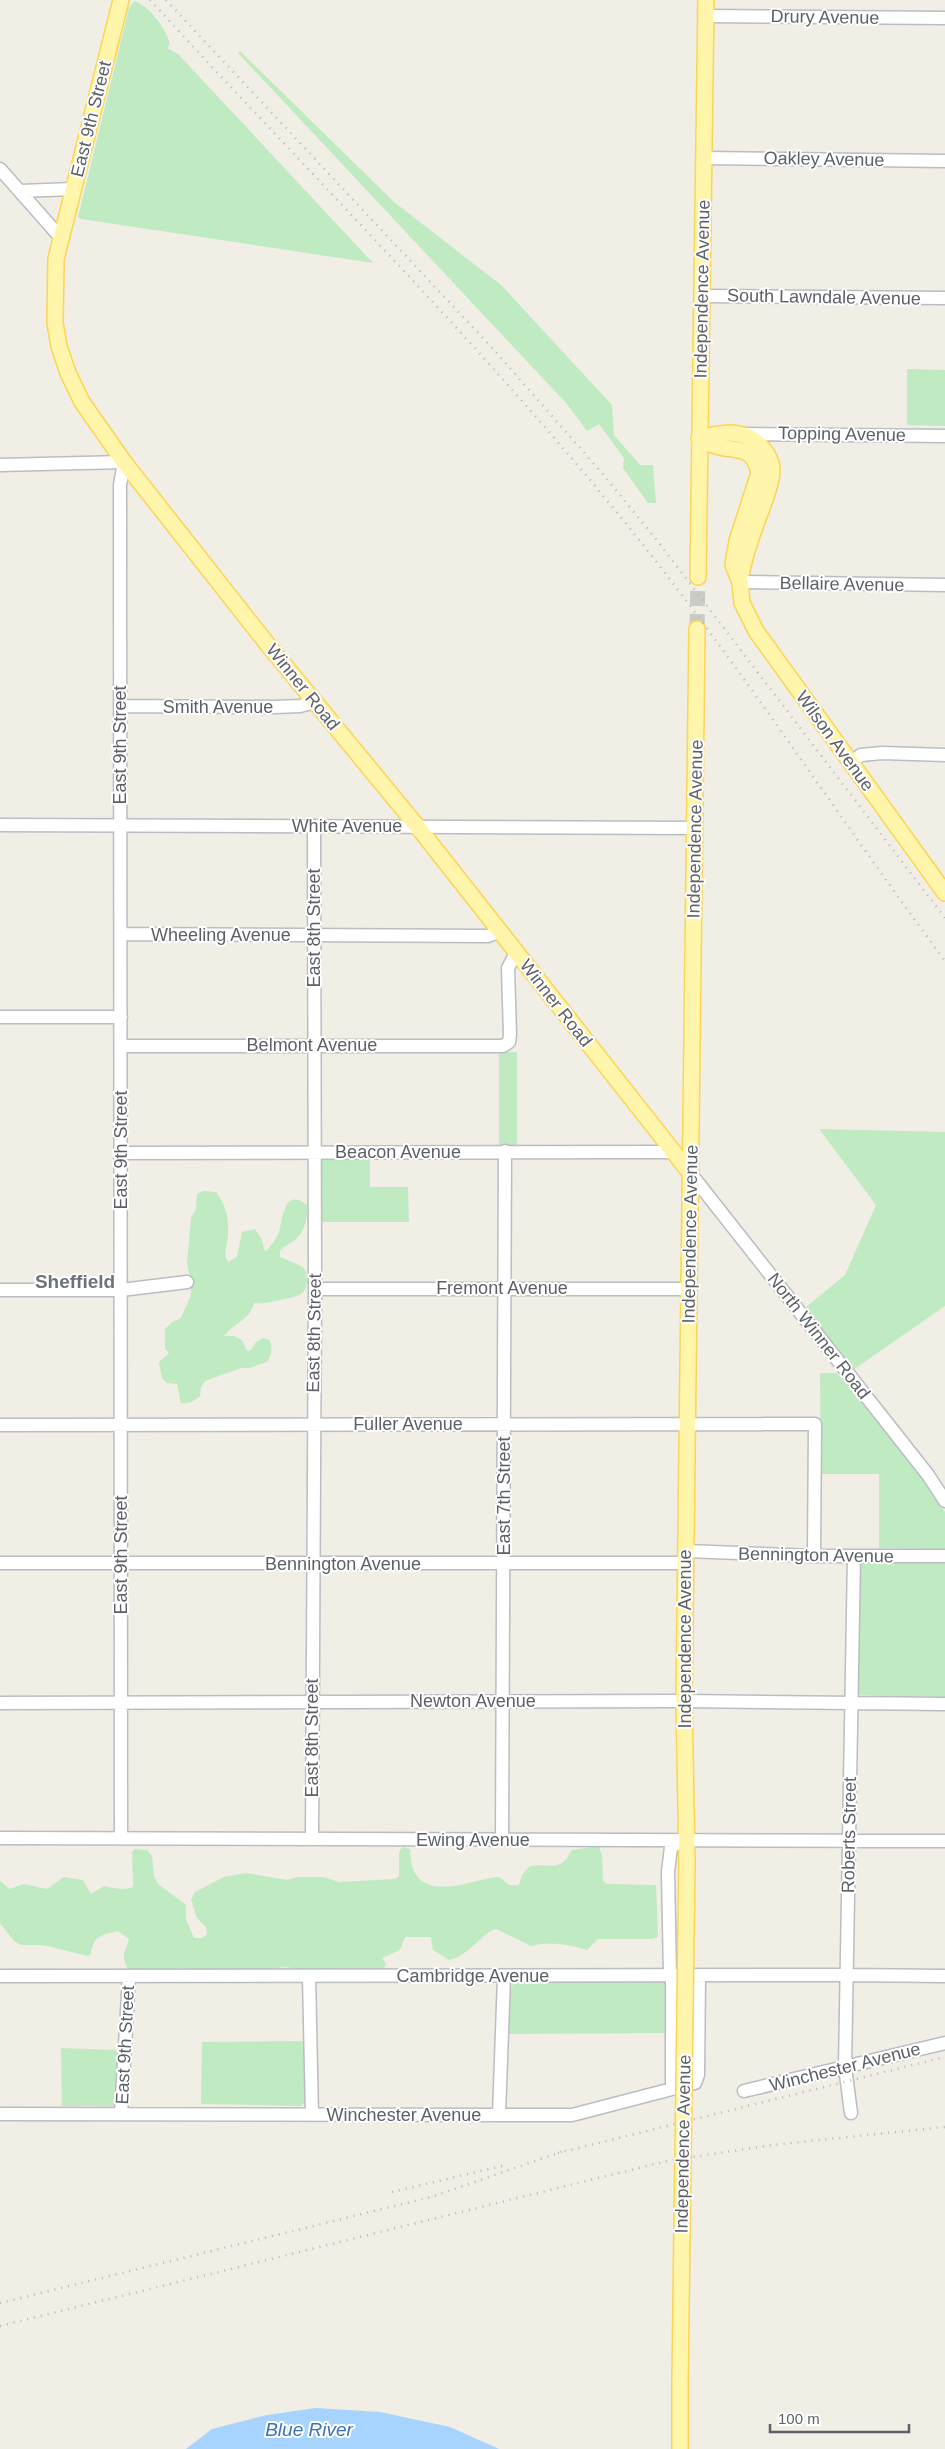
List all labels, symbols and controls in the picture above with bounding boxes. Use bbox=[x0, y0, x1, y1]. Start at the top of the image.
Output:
street label: Drury Avenue bbox=[770, 6, 880, 28]
street label: East 9th Street bbox=[67, 59, 115, 179]
street label: Oakley Avenue bbox=[763, 148, 885, 170]
street label: Independence Avenue bbox=[690, 199, 714, 379]
street label: South Lawndale Avenue bbox=[727, 285, 921, 309]
street label: Topping Avenue bbox=[778, 423, 906, 445]
street label: Bellaire Avenue bbox=[779, 573, 905, 595]
street label: Winner Road bbox=[262, 640, 344, 734]
street label: East 9th Street bbox=[110, 685, 130, 805]
street label: Wilson Avenue bbox=[792, 687, 878, 795]
street label: Smith Avenue bbox=[163, 697, 273, 717]
street label: Independence Avenue bbox=[683, 739, 707, 919]
street label: White Avenue bbox=[292, 816, 402, 836]
street label: East 8th Street bbox=[304, 868, 324, 988]
street label: Wheeling Avenue bbox=[151, 925, 291, 945]
street label: Winner Road bbox=[516, 955, 596, 1051]
street label: Belmont Avenue bbox=[247, 1035, 377, 1055]
street label: East 9th Street bbox=[111, 1090, 131, 1210]
street label: Beacon Avenue bbox=[335, 1142, 461, 1162]
street label: Independence Avenue bbox=[678, 1144, 702, 1324]
street label: North Winner Road bbox=[764, 1269, 874, 1403]
district label: Sheffield bbox=[35, 1271, 115, 1292]
street label: East 8th Street bbox=[303, 1273, 325, 1393]
street label: Fremont Avenue bbox=[436, 1278, 568, 1298]
street label: Fuller Avenue bbox=[353, 1414, 463, 1434]
street label: East 7th Street bbox=[494, 1436, 514, 1556]
street label: East 9th Street bbox=[111, 1495, 131, 1615]
street label: Bennington Avenue bbox=[738, 1544, 894, 1566]
street label: Independence Avenue bbox=[675, 1550, 695, 1728]
street label: Bennington Avenue bbox=[265, 1554, 421, 1574]
street label: East 8th Street bbox=[302, 1678, 322, 1798]
street label: Newton Avenue bbox=[410, 1691, 536, 1711]
street label: Roberts Street bbox=[838, 1777, 860, 1893]
street label: Ewing Avenue bbox=[416, 1830, 530, 1850]
street label: Cambridge Avenue bbox=[397, 1966, 549, 1986]
street label: East 9th Street bbox=[112, 1985, 138, 2105]
street label: Winchester Avenue bbox=[767, 2039, 923, 2095]
street label: Independence Avenue bbox=[671, 2054, 695, 2234]
street label: Winchester Avenue bbox=[327, 2105, 481, 2125]
scale bar bbox=[770, 2402, 909, 2434]
text: 100 m bbox=[778, 2410, 820, 2427]
water label: Blue River bbox=[265, 2419, 353, 2440]

